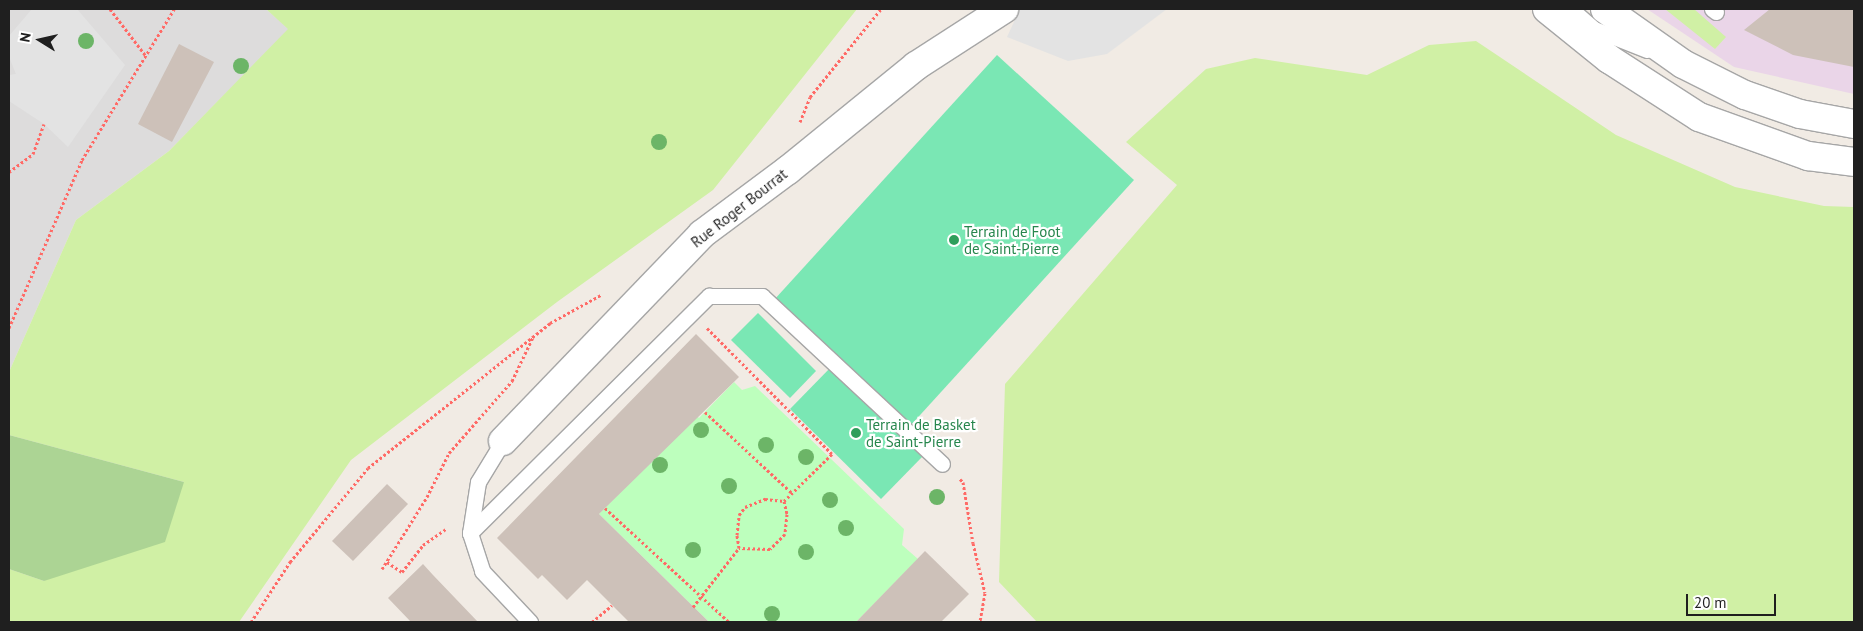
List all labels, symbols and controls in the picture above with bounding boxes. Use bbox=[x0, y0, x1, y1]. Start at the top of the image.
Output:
north arrow bbox=[15, 15, 65, 65]
text: N bbox=[16, 31, 35, 43]
street label: Rue Roger Bourrat bbox=[687, 165, 791, 251]
place label: Terrain de Foot de Saint-Pierre bbox=[964, 222, 1061, 257]
marker: Terrain de Foot de Saint-Pierre bbox=[948, 234, 960, 246]
place label: Terrain de Basket de Saint-Pierre bbox=[866, 415, 976, 450]
marker: Terrain de Basket de Saint-Pierre bbox=[850, 427, 862, 439]
scale bar bbox=[1688, 584, 1778, 616]
text: 20 m bbox=[1694, 593, 1727, 612]

